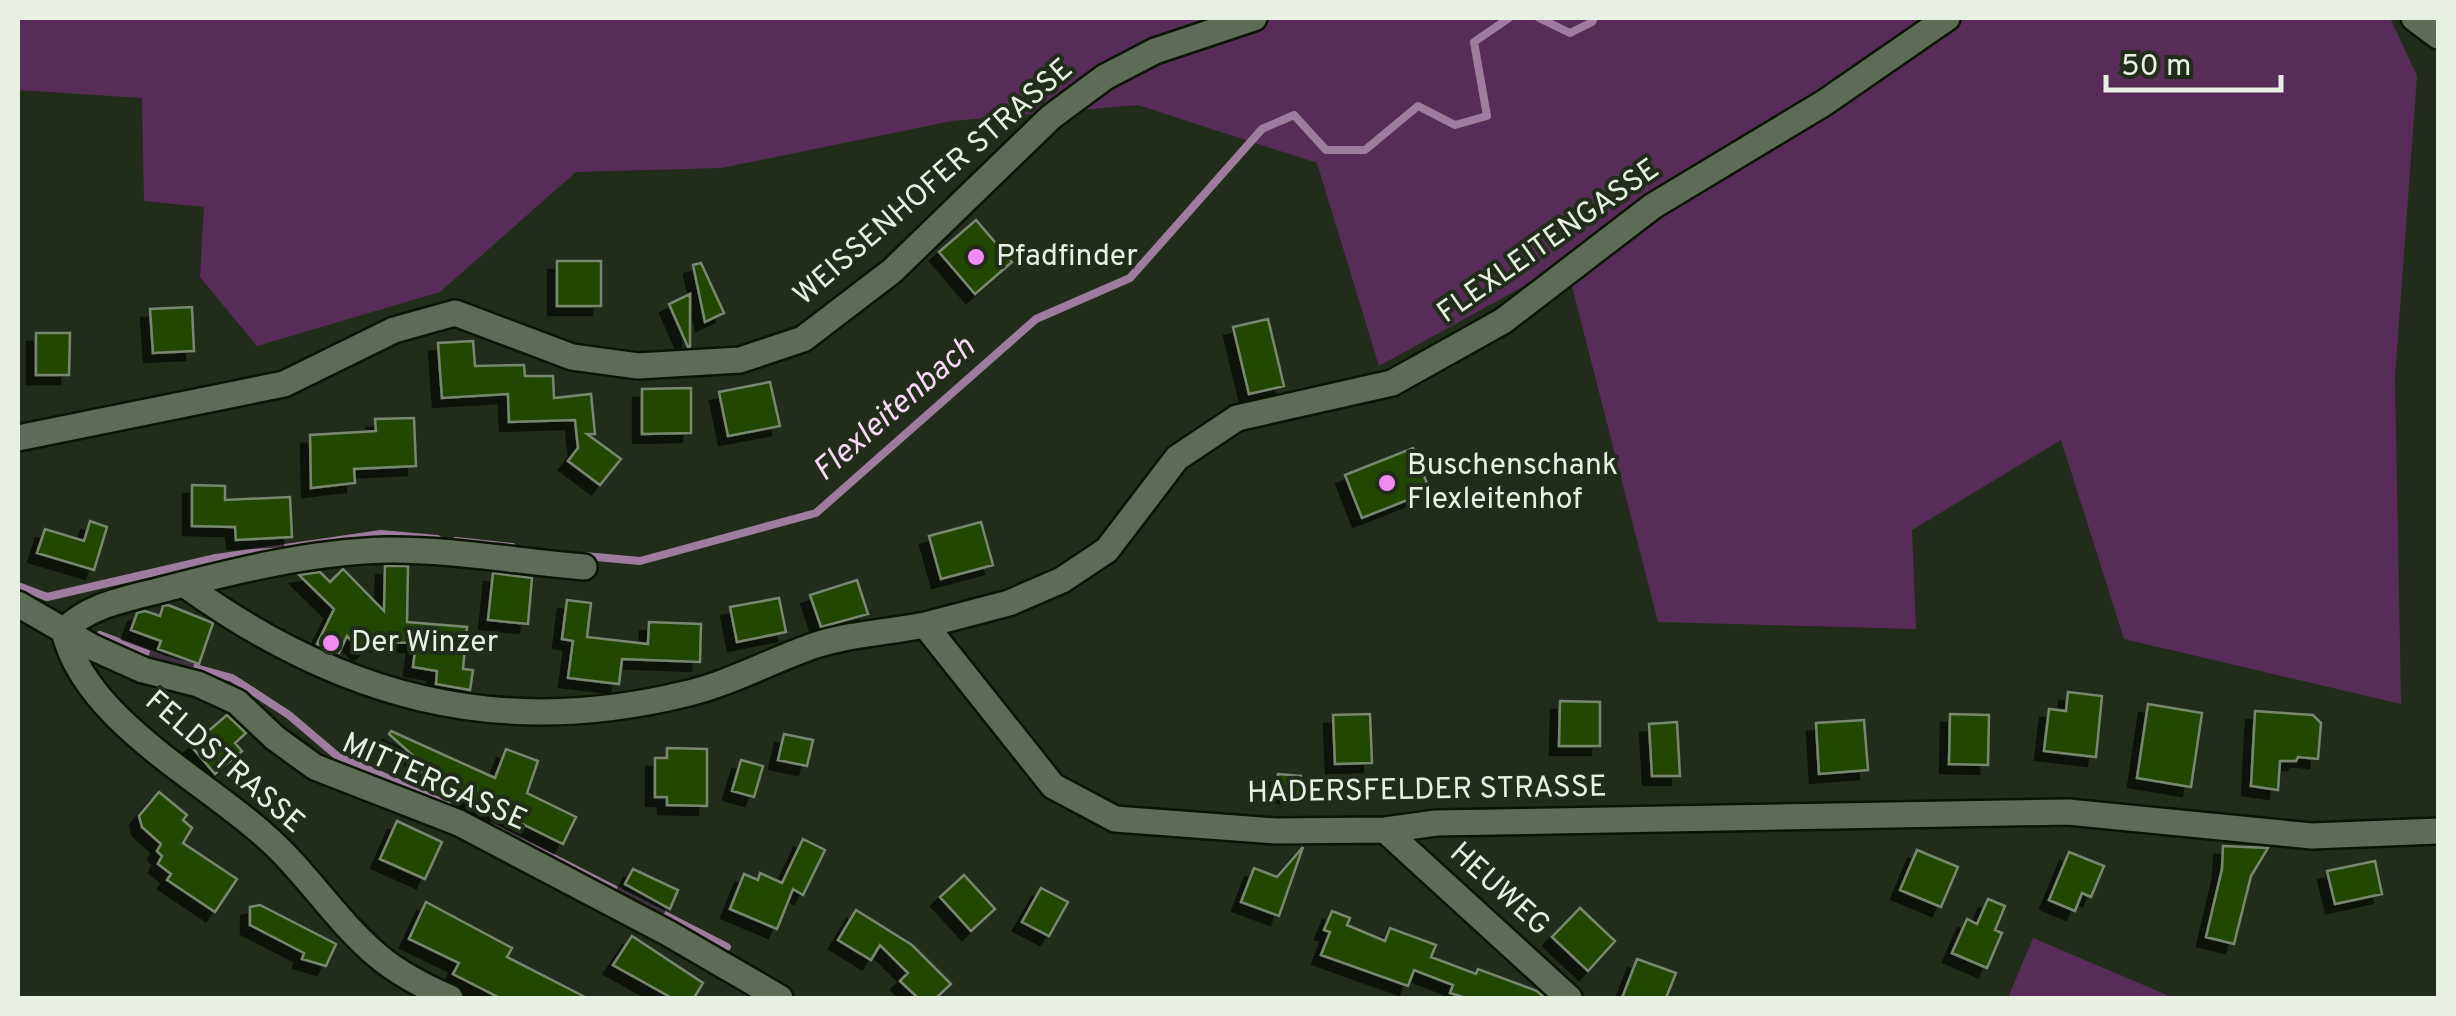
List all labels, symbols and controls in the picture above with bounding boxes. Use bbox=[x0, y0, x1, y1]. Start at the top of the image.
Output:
scale bar bbox=[2106, 30, 2281, 92]
text: 50 m bbox=[2121, 49, 2191, 86]
street label: WEISSENHOFER STRASSE bbox=[787, 52, 1081, 314]
street label: FLEXLEITENGASSE bbox=[1431, 152, 1667, 332]
place label: Pfadfinder bbox=[996, 239, 1138, 276]
marker: Pfadfinder bbox=[965, 246, 987, 268]
water label: Flexleitenbach bbox=[806, 328, 985, 491]
place label: Buschenschank Flexleitenhof bbox=[1407, 448, 1618, 519]
marker: Buschenschank Flexleitenhof bbox=[1376, 472, 1398, 494]
place label: Der Winzer bbox=[351, 625, 499, 662]
marker: Der Winzer bbox=[320, 632, 342, 654]
street label: FELDSTRASSE bbox=[137, 684, 311, 842]
street label: MITTERGASSE bbox=[336, 726, 532, 840]
street label: HADERSFELDER STRASSE bbox=[1247, 769, 1607, 813]
street label: HEUWEG bbox=[1441, 835, 1557, 945]

